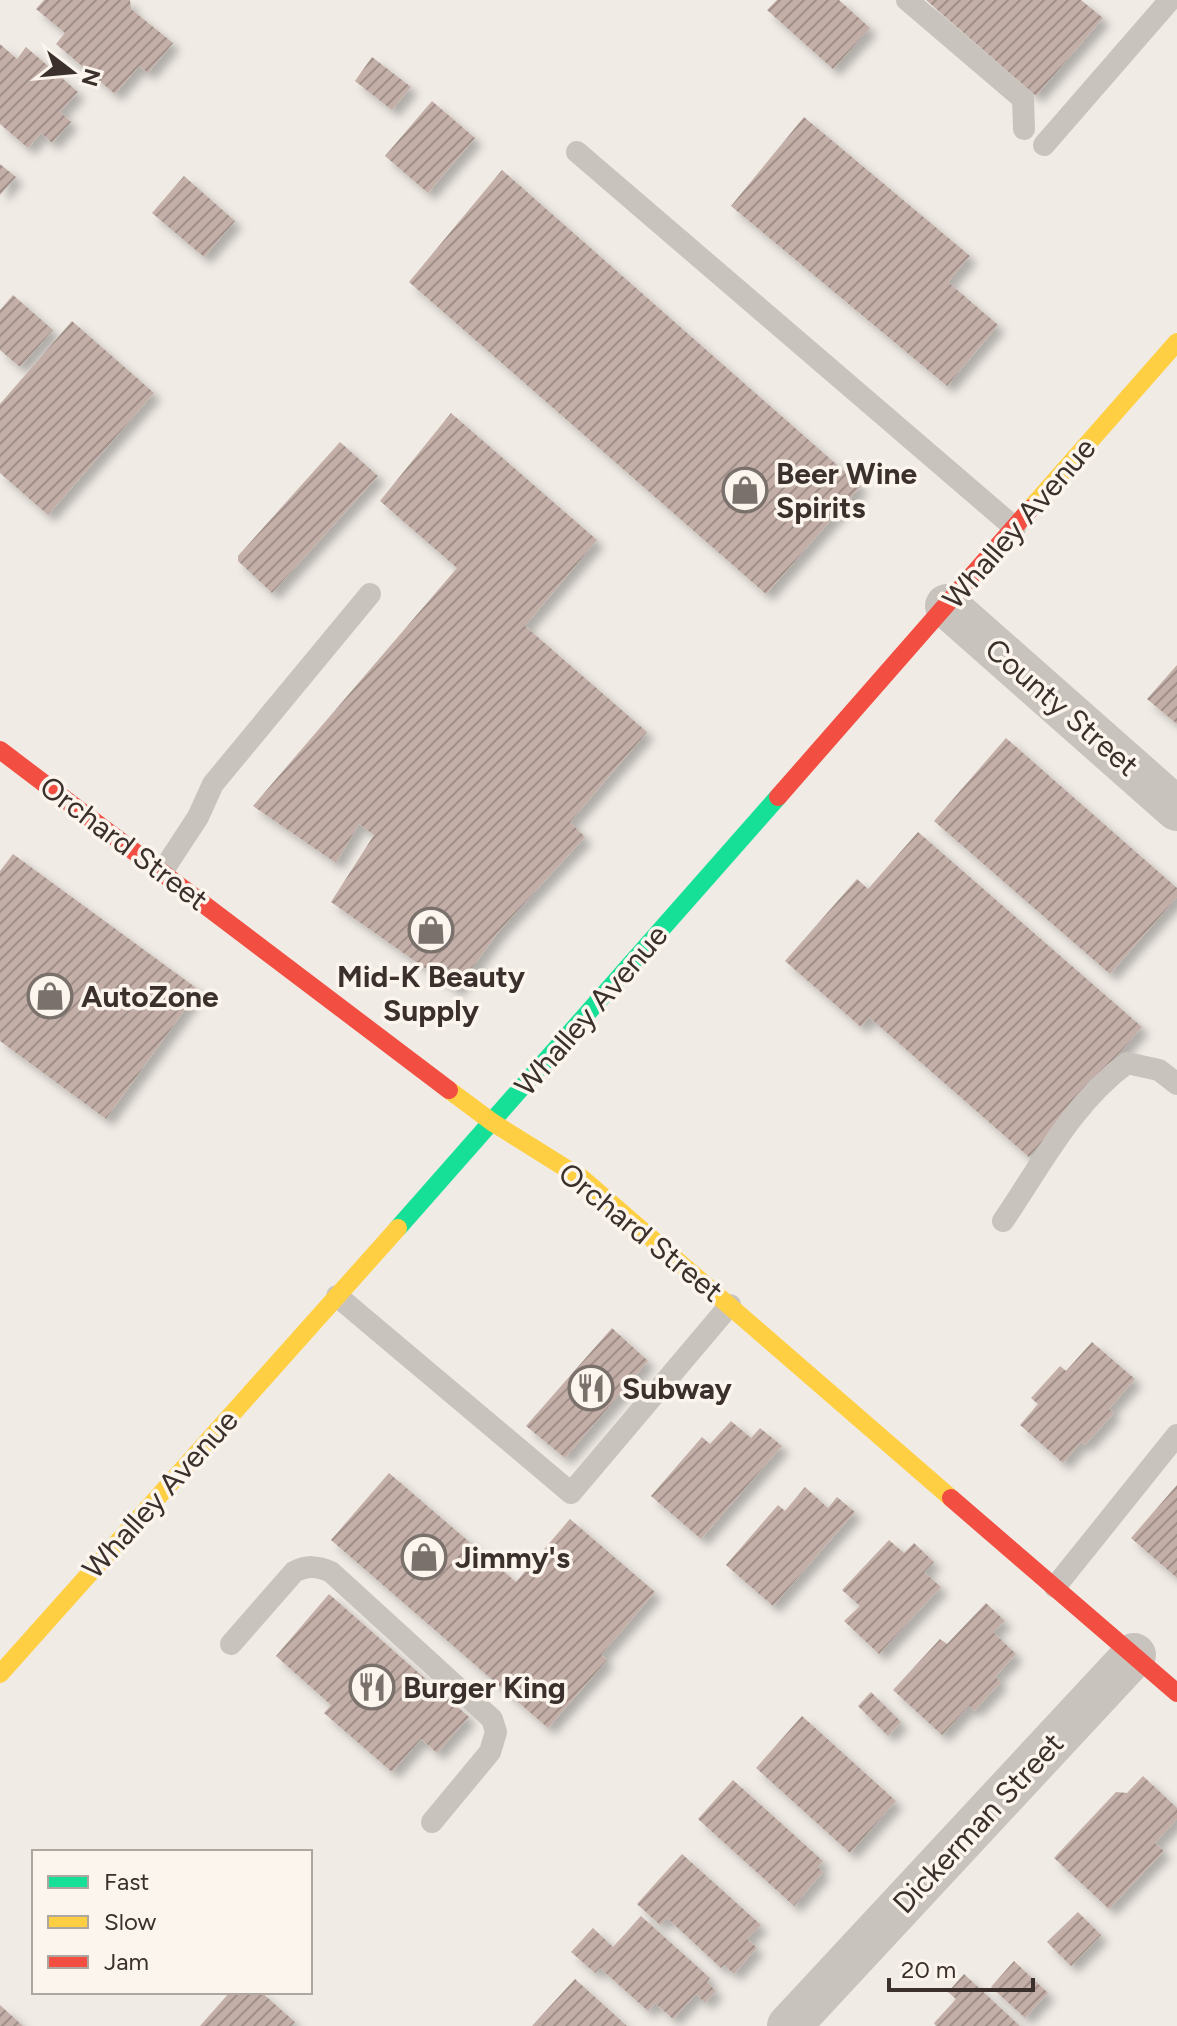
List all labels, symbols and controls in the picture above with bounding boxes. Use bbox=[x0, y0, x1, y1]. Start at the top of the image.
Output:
north arrow bbox=[32, 32, 112, 112]
text: N bbox=[75, 65, 106, 89]
street label: Whalley Avenue bbox=[935, 430, 1103, 616]
place label: Beer Wine Spirits bbox=[776, 455, 918, 526]
shop icon: Beer Wine Spirits bbox=[721, 466, 769, 514]
street label: County Street bbox=[978, 630, 1146, 784]
street label: Orchard Street bbox=[33, 768, 215, 918]
shop icon: Mid-K Beauty Supply bbox=[407, 906, 455, 954]
street label: Whalley Avenue bbox=[507, 917, 675, 1103]
place label: Mid-K Beauty Supply bbox=[337, 958, 526, 1029]
shop icon: AutoZone bbox=[26, 972, 74, 1020]
place label: AutoZone bbox=[81, 978, 219, 1015]
street label: Orchard Street bbox=[551, 1154, 731, 1310]
restaurant icon: Subway bbox=[567, 1364, 615, 1412]
place label: Subway bbox=[622, 1370, 733, 1407]
street label: Whalley Avenue bbox=[74, 1402, 246, 1586]
shop icon: Jimmy's bbox=[400, 1533, 448, 1581]
place label: Jimmy's bbox=[455, 1539, 570, 1576]
restaurant icon: Burger King bbox=[348, 1663, 396, 1711]
place label: Burger King bbox=[403, 1669, 566, 1706]
street label: Dickerman Street bbox=[885, 1725, 1071, 1921]
legend bbox=[32, 1850, 312, 1994]
text: Fast bbox=[104, 1867, 149, 1896]
text: Slow bbox=[104, 1907, 157, 1936]
scale bar bbox=[889, 1942, 1033, 1992]
text: Jam bbox=[104, 1947, 149, 1976]
text: 20 m bbox=[901, 1955, 956, 1984]

